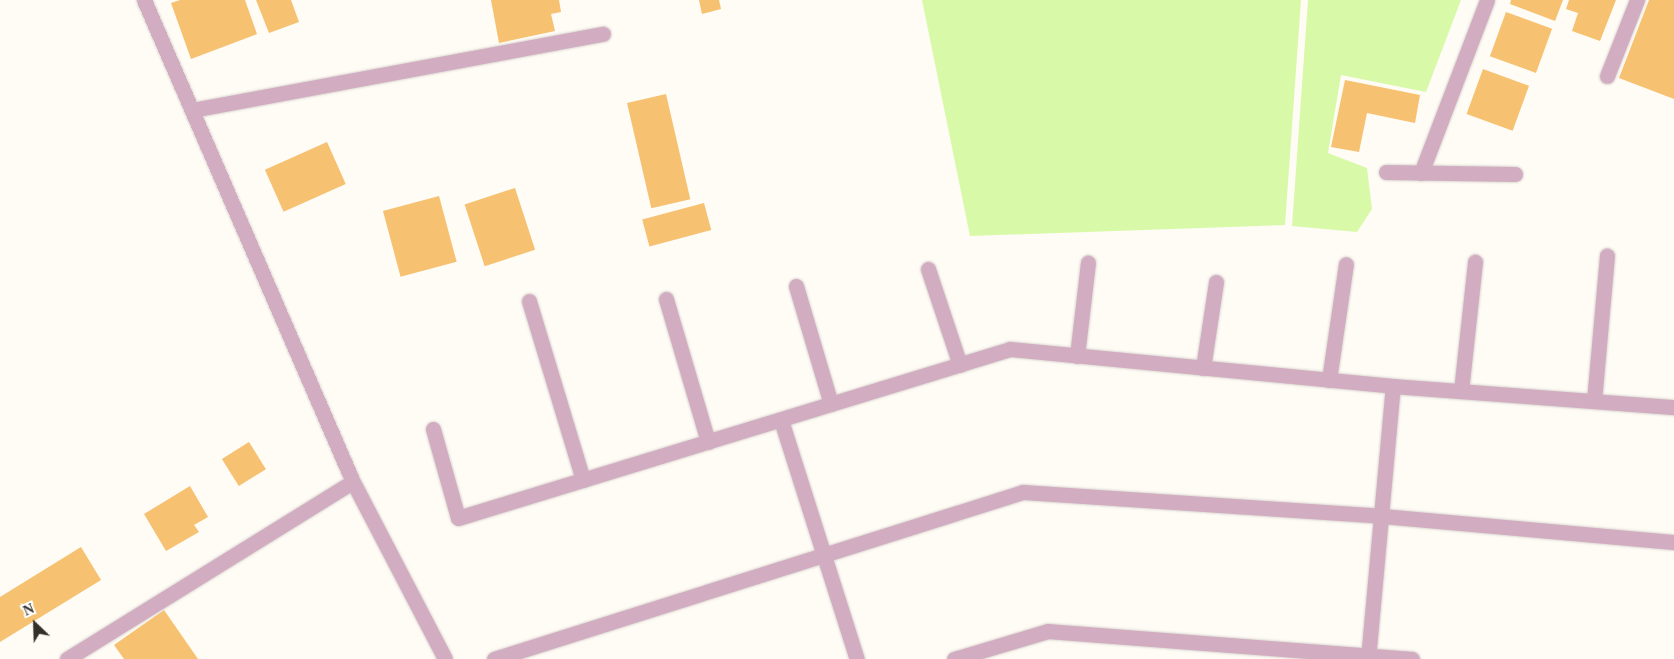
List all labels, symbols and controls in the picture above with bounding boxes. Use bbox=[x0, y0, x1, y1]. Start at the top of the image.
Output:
north arrow bbox=[10, 599, 60, 649]
text: N bbox=[21, 601, 36, 619]

